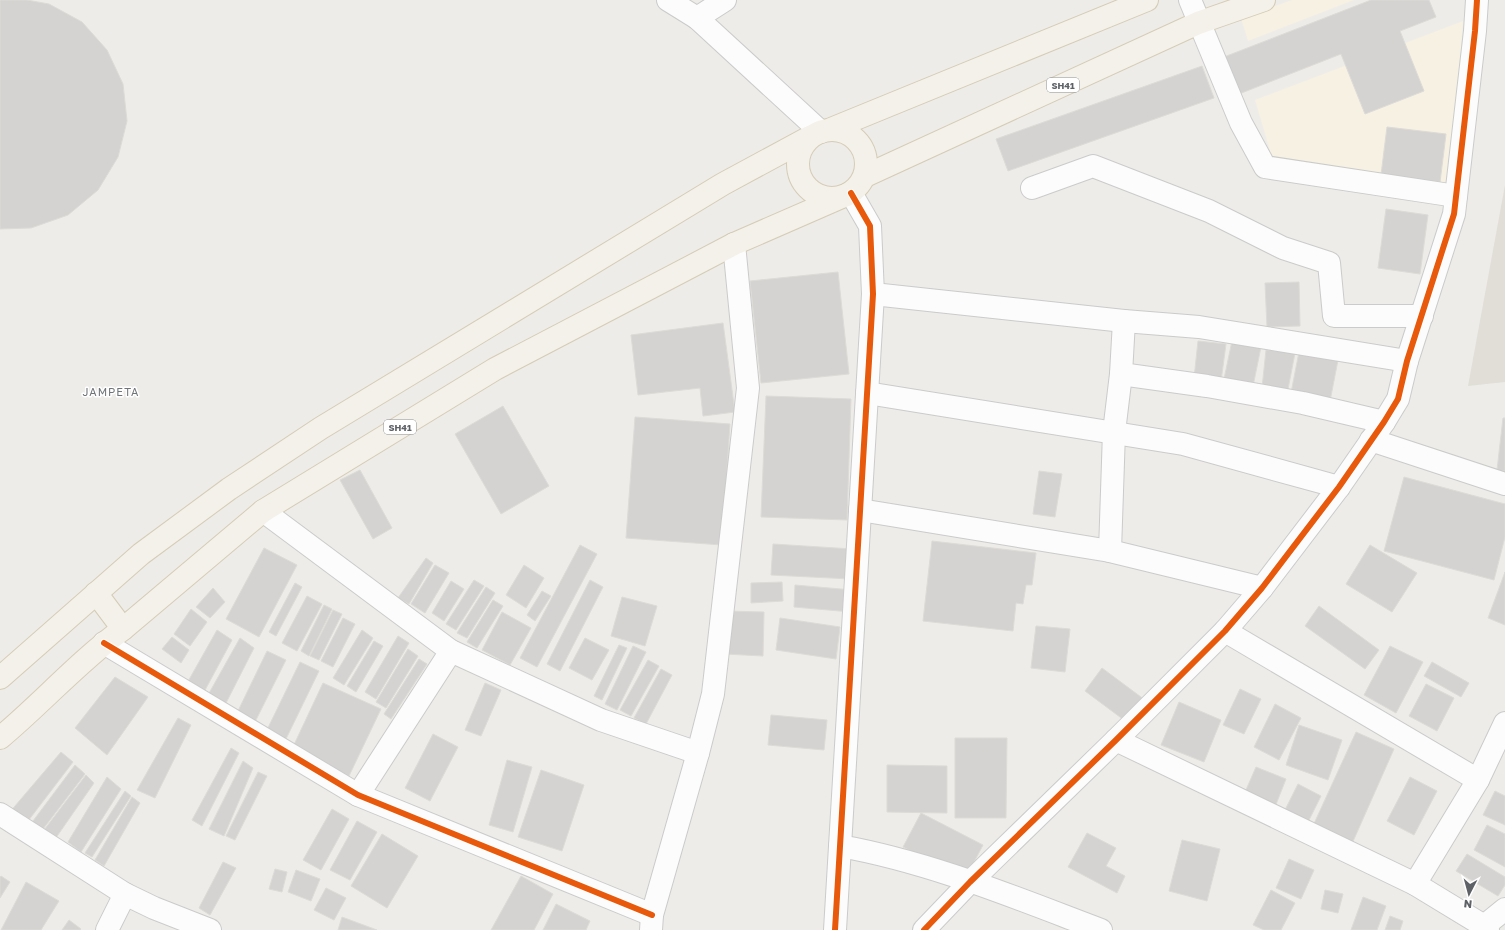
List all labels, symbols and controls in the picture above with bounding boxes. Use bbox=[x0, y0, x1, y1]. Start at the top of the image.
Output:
road number: SH41 bbox=[1047, 78, 1079, 92]
district label: JAMPETA bbox=[83, 385, 139, 398]
road number: SH41 bbox=[384, 420, 416, 434]
north arrow bbox=[1449, 874, 1489, 914]
text: N bbox=[1463, 898, 1473, 911]

